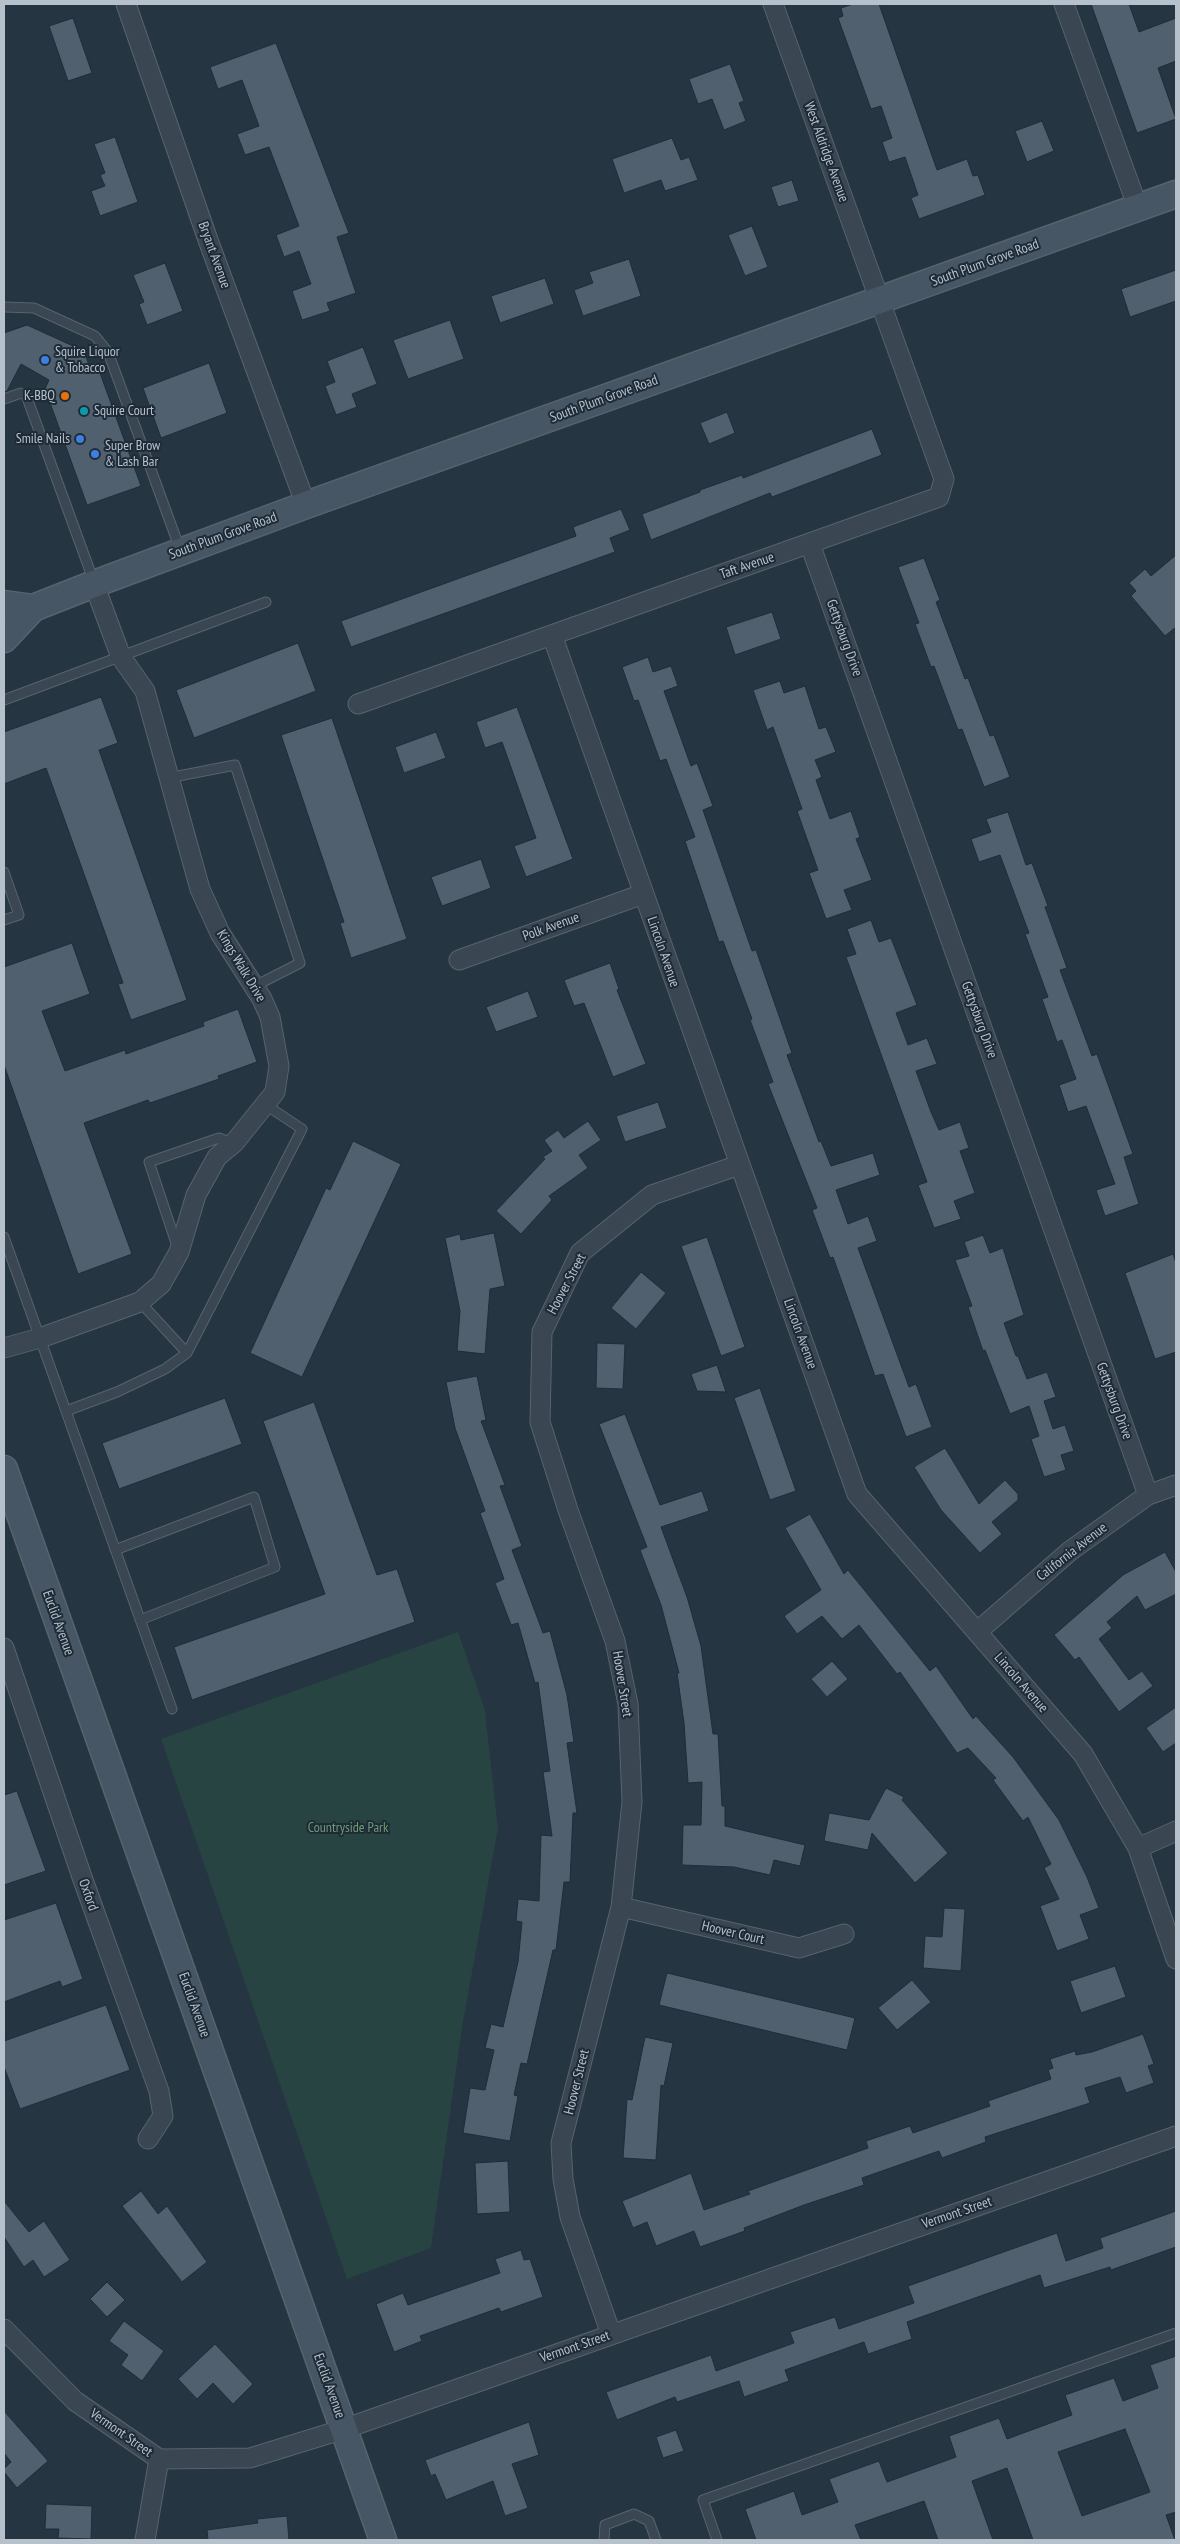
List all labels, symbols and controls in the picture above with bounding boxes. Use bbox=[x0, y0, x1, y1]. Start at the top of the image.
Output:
street label: West Aldridge Avenue bbox=[800, 100, 852, 204]
street label: Bryant Avenue bbox=[194, 219, 234, 291]
street label: South Plum Grove Road bbox=[929, 236, 1041, 290]
place label: Squire Liquor & Tobacco bbox=[55, 344, 120, 377]
marker: Squire Liquor & Tobacco bbox=[39, 354, 51, 366]
street label: South Plum Grove Road bbox=[548, 372, 660, 426]
place label: K-BBQ bbox=[24, 388, 55, 404]
marker: K-BBQ bbox=[59, 390, 71, 402]
place label: Squire Court bbox=[94, 403, 154, 419]
marker: Squire Court bbox=[78, 405, 90, 417]
place label: Smile Nails bbox=[16, 431, 70, 447]
marker: Smile Nails bbox=[74, 433, 86, 445]
place label: Super Brow & Lash Bar bbox=[105, 438, 160, 471]
marker: Super Brow & Lash Bar bbox=[89, 448, 101, 460]
street label: South Plum Grove Road bbox=[167, 509, 279, 563]
street label: Taft Avenue bbox=[718, 549, 776, 583]
street label: Gettysburg Drive bbox=[822, 597, 866, 679]
street label: Polk Avenue bbox=[520, 909, 582, 945]
street label: Lincoln Avenue bbox=[643, 914, 683, 990]
street label: Kings Walk Drive bbox=[213, 927, 269, 1005]
street label: Gettysburg Drive bbox=[957, 979, 1001, 1061]
street label: Hoover Street bbox=[544, 1251, 590, 1317]
street label: Lincoln Avenue bbox=[780, 1297, 820, 1371]
street label: Gettysburg Drive bbox=[1092, 1360, 1136, 1442]
street label: California Avenue bbox=[1033, 1519, 1111, 1585]
street label: Euclid Avenue bbox=[39, 1588, 77, 1658]
street label: Hoover Street bbox=[609, 1650, 635, 1718]
street label: Lincoln Avenue bbox=[991, 1650, 1051, 1716]
park label: Countryside Park bbox=[308, 1820, 388, 1836]
street label: Oxford bbox=[75, 1877, 101, 1913]
street label: Hoover Court bbox=[700, 1918, 766, 1948]
street label: Euclid Avenue bbox=[175, 1970, 213, 2040]
street label: Hoover Street bbox=[561, 2048, 593, 2116]
street label: Vermont Street bbox=[920, 2193, 994, 2233]
street label: Vermont Street bbox=[538, 2327, 612, 2367]
street label: Euclid Avenue bbox=[310, 2351, 348, 2421]
street label: Vermont Street bbox=[86, 2405, 156, 2461]

